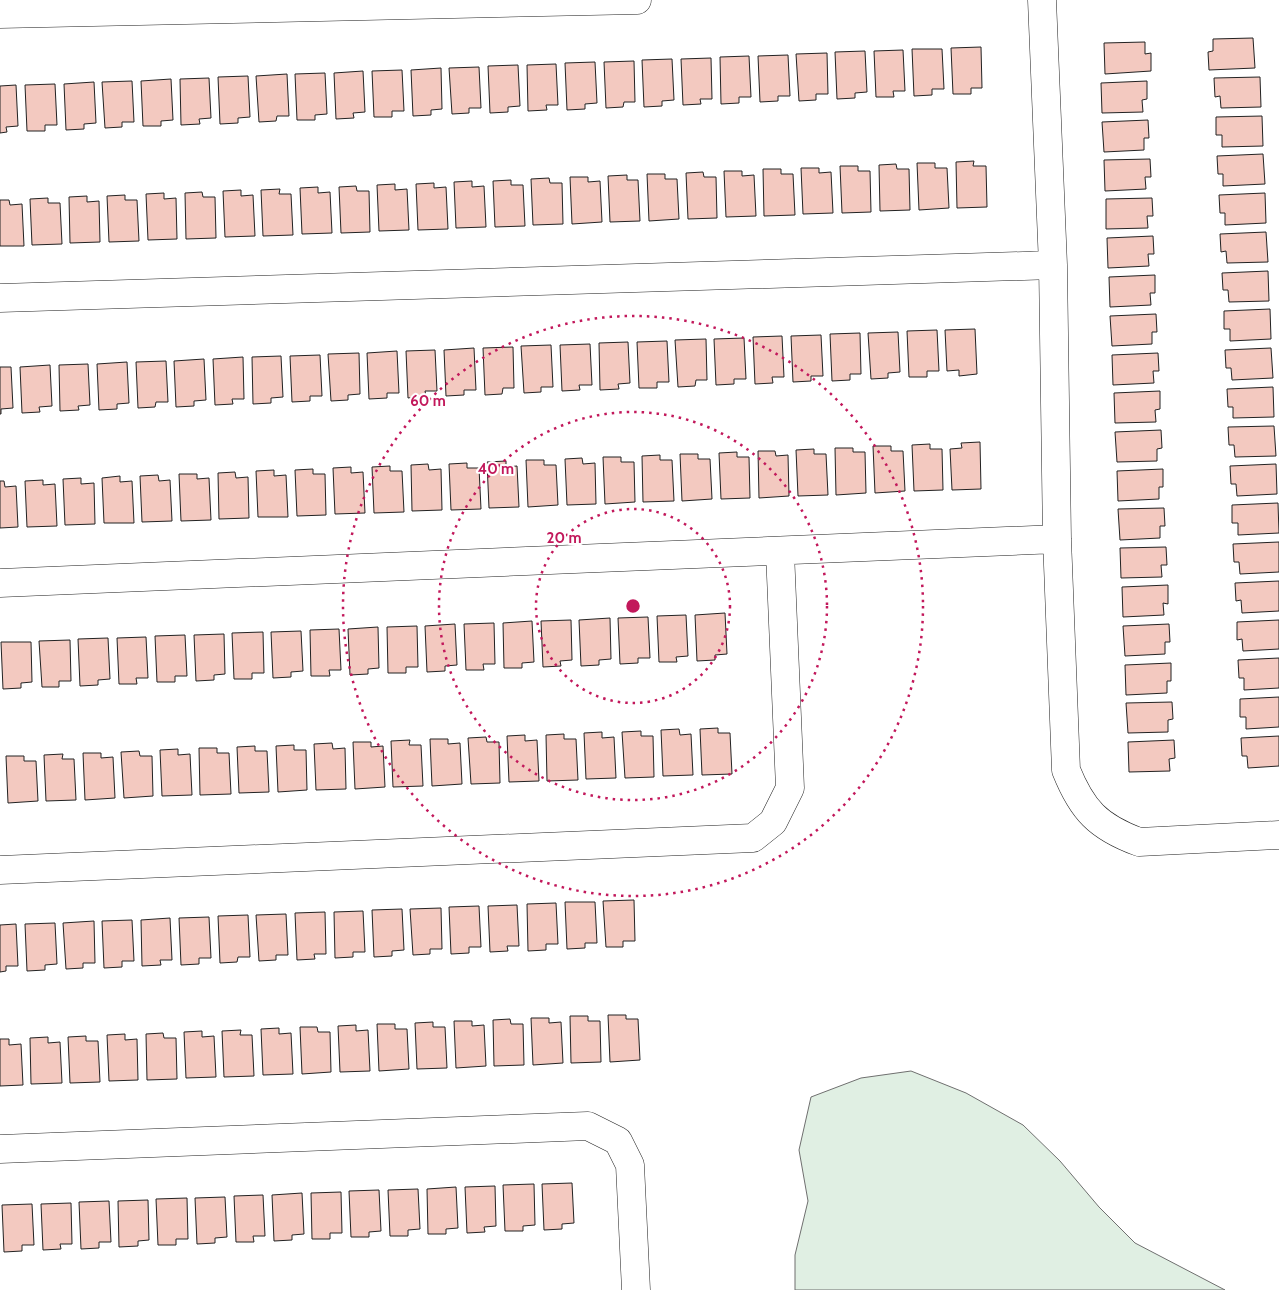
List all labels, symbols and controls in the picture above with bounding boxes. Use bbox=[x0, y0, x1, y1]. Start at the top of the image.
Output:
text: 60 m bbox=[410, 392, 446, 410]
text: 40 m bbox=[478, 460, 514, 478]
text: 20 m bbox=[547, 529, 581, 547]
centre of rings bbox=[624, 597, 642, 615]

